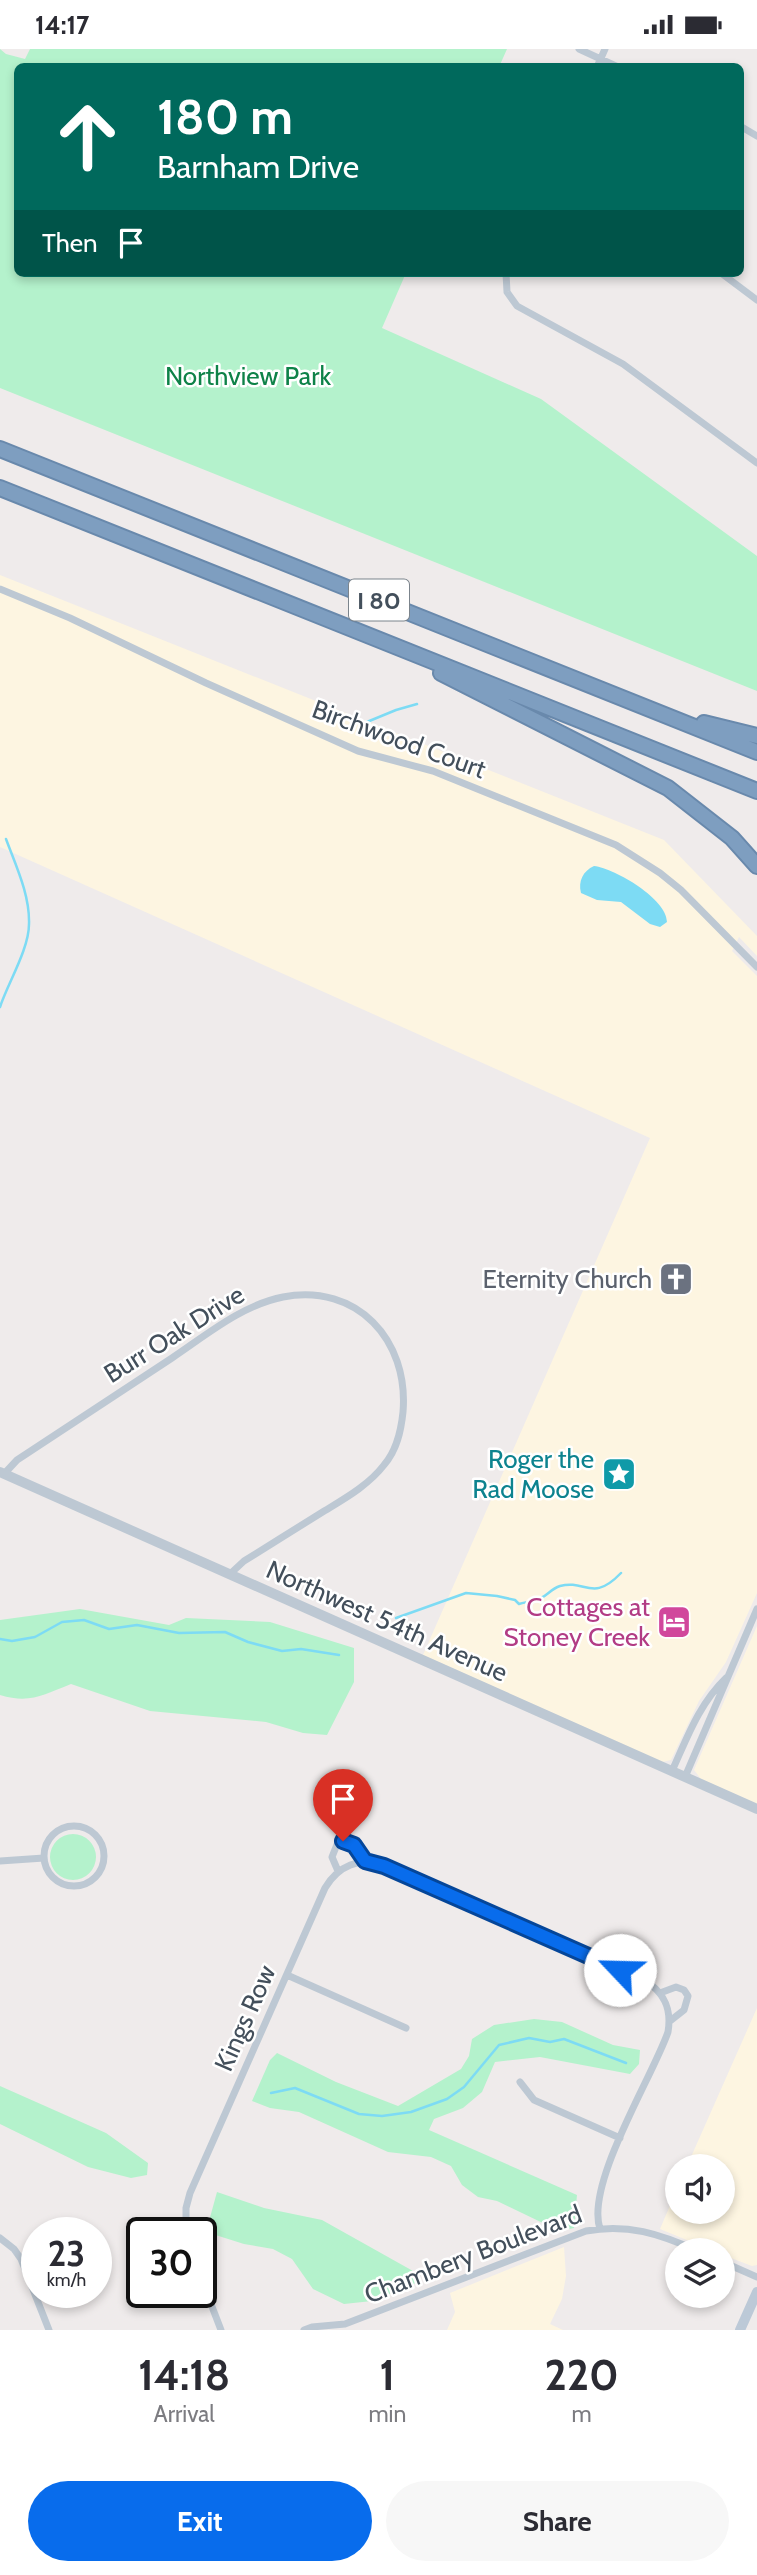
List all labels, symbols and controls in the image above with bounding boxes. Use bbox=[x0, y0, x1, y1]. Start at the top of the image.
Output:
text: 14:17 bbox=[35, 9, 89, 41]
text: 180 m bbox=[157, 87, 293, 146]
icon: ahead bbox=[42, 91, 133, 182]
text: Barnham Drive bbox=[157, 147, 359, 186]
icon: arrive bbox=[112, 224, 150, 262]
text: Then bbox=[42, 227, 98, 259]
park label: Northview Park bbox=[165, 360, 331, 392]
road number: I 80 bbox=[349, 579, 409, 621]
street label: Birchwood Court bbox=[308, 693, 490, 785]
church icon: Eternity Church bbox=[657, 1260, 695, 1298]
place label: Eternity Church bbox=[482, 1263, 652, 1295]
street label: Burr Oak Drive bbox=[98, 1278, 250, 1390]
place label: Roger the Rad Moose bbox=[472, 1443, 594, 1505]
place icon: Roger the Rad Moose bbox=[600, 1455, 638, 1493]
street label: Northwest 54th Avenue bbox=[261, 1553, 513, 1689]
place label: Cottages at Stoney Creek bbox=[504, 1591, 650, 1653]
hotel icon: Cottages at Stoney Creek bbox=[655, 1603, 693, 1641]
pin bbox=[313, 1769, 373, 1841]
icon: arrive bbox=[324, 1780, 362, 1818]
position arrow bbox=[583, 1933, 657, 2007]
street label: Kings Row bbox=[207, 1960, 283, 2076]
map controls bbox=[665, 2154, 735, 2308]
button: sound bbox=[665, 2154, 735, 2224]
street label: Chambery Boulevard bbox=[360, 2198, 586, 2310]
speed limit sign: 30 bbox=[126, 2217, 217, 2308]
text: 23 bbox=[48, 2232, 85, 2275]
button: layers bbox=[665, 2238, 735, 2308]
text: km/h bbox=[47, 2269, 86, 2291]
text: 14:18 bbox=[138, 2349, 230, 2401]
text: 1 bbox=[380, 2349, 395, 2401]
text: 220 bbox=[545, 2349, 619, 2401]
text: Arrival bbox=[154, 2400, 215, 2428]
text: min bbox=[368, 2400, 406, 2428]
text: m bbox=[572, 2400, 592, 2428]
button: Exit bbox=[28, 2481, 372, 2561]
button: Share bbox=[386, 2481, 729, 2561]

